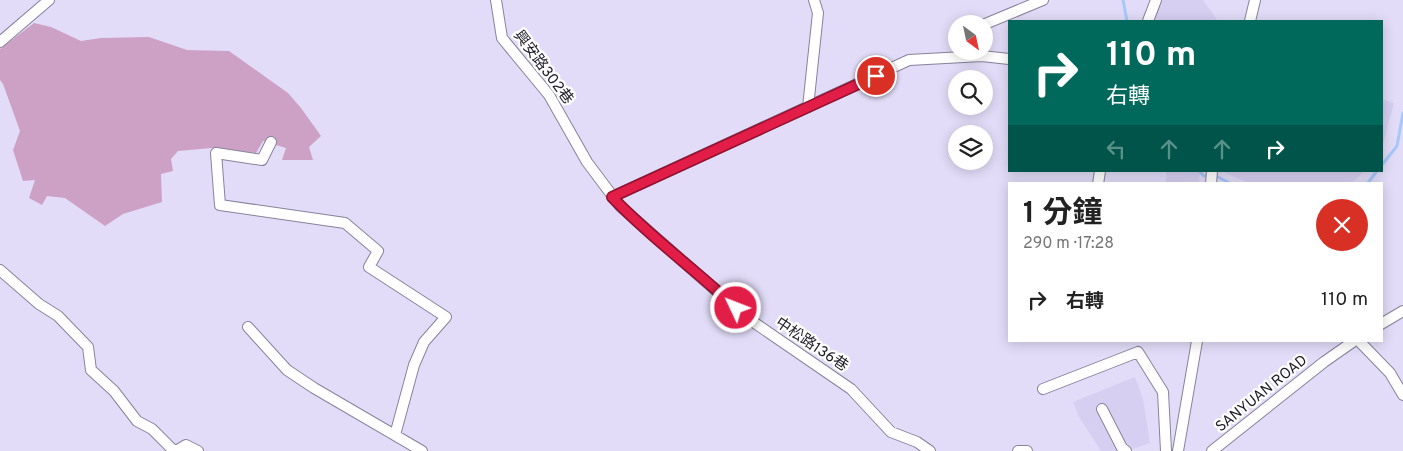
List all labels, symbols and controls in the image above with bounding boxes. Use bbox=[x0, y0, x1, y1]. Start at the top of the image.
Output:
north arrow bbox=[948, 15, 992, 60]
map controls bbox=[948, 15, 993, 170]
street label: 興安路302巷 bbox=[509, 27, 577, 109]
text: 110 m bbox=[1106, 34, 1196, 78]
icon: right bbox=[1023, 40, 1088, 105]
pin bbox=[855, 55, 897, 97]
icon: arrive bbox=[862, 62, 890, 90]
button: search bbox=[948, 70, 993, 115]
text: 右轉 bbox=[1106, 84, 1150, 111]
button: layers bbox=[948, 125, 993, 170]
icon: left bbox=[1102, 135, 1130, 163]
icon: ahead bbox=[1155, 135, 1183, 163]
icon: ahead bbox=[1208, 135, 1236, 163]
icon: right bbox=[1261, 135, 1289, 163]
text: 1 分鐘 bbox=[1023, 196, 1103, 233]
button: close bbox=[1316, 199, 1368, 251]
text: 290 m · 17:28 bbox=[1023, 234, 1114, 254]
position arrow bbox=[709, 281, 761, 333]
icon: right bbox=[1023, 286, 1051, 314]
text: 110 m bbox=[1321, 288, 1368, 312]
text: 右轉 bbox=[1066, 290, 1104, 314]
street label: 中松路136巷 bbox=[771, 314, 851, 376]
street label: SANYUAN ROAD bbox=[1212, 351, 1312, 437]

